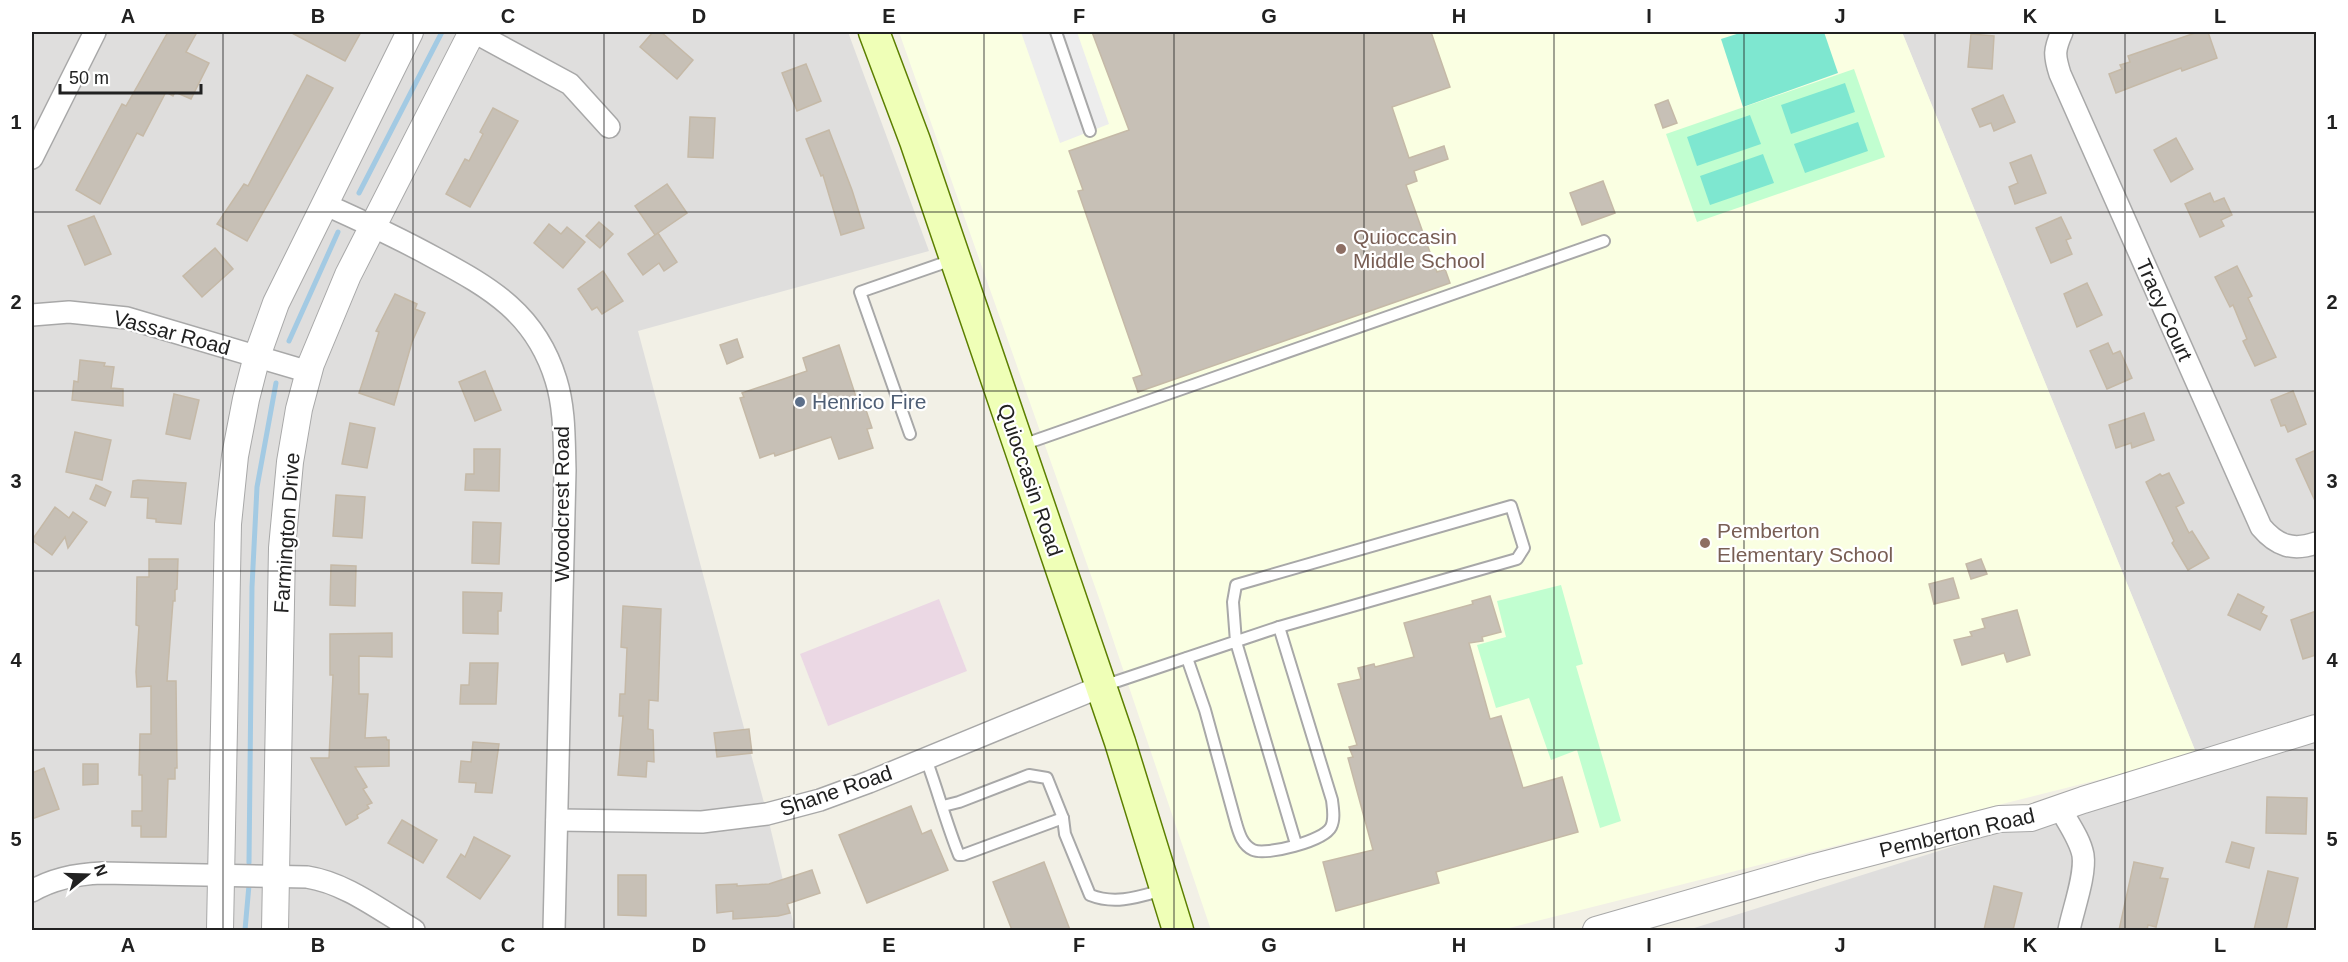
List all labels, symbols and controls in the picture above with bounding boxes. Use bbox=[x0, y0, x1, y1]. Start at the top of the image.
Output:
text: A bbox=[121, 5, 135, 27]
text: B bbox=[311, 5, 325, 27]
text: C bbox=[501, 5, 515, 27]
text: D bbox=[692, 5, 706, 27]
text: E bbox=[882, 5, 896, 27]
text: F bbox=[1073, 5, 1085, 27]
text: G bbox=[1261, 5, 1277, 27]
text: H bbox=[1452, 5, 1466, 27]
text: I bbox=[1646, 5, 1652, 27]
text: J bbox=[1834, 5, 1846, 27]
text: K bbox=[2023, 5, 2038, 27]
text: L bbox=[2214, 5, 2226, 27]
scale bar bbox=[60, 57, 201, 95]
text: 50 m bbox=[69, 68, 109, 88]
text: 1 bbox=[10, 111, 22, 133]
text: 1 bbox=[2326, 111, 2338, 133]
place label: Quioccasin Middle School bbox=[1353, 225, 1485, 272]
marker: Quioccasin Middle School bbox=[1334, 242, 1348, 256]
street label: Tracy Court bbox=[2132, 255, 2197, 364]
text: 2 bbox=[10, 291, 22, 313]
text: 2 bbox=[2326, 291, 2338, 313]
street label: Vassar Road bbox=[111, 306, 233, 359]
place label: Henrico Fire bbox=[812, 390, 926, 413]
marker: Henrico Fire bbox=[793, 395, 807, 409]
street label: Quioccasin Road bbox=[994, 400, 1067, 559]
street label: Woodcrest Road bbox=[550, 426, 573, 582]
street label: Farmington Drive bbox=[269, 452, 304, 614]
text: 3 bbox=[10, 470, 22, 492]
text: 3 bbox=[2326, 470, 2338, 492]
place label: Pemberton Elementary School bbox=[1717, 519, 1893, 566]
marker: Pemberton Elementary School bbox=[1698, 536, 1712, 550]
text: 4 bbox=[10, 649, 22, 671]
text: 4 bbox=[2326, 649, 2338, 671]
street label: Shane Road bbox=[777, 761, 895, 820]
street label: Pemberton Road bbox=[1877, 803, 2037, 862]
text: 5 bbox=[10, 828, 22, 850]
text: 5 bbox=[2326, 828, 2338, 850]
north arrow bbox=[57, 845, 117, 905]
text: N bbox=[91, 862, 111, 879]
text: A bbox=[121, 934, 135, 956]
text: B bbox=[311, 934, 325, 956]
text: C bbox=[501, 934, 515, 956]
text: D bbox=[692, 934, 706, 956]
text: E bbox=[882, 934, 896, 956]
text: F bbox=[1073, 934, 1085, 956]
text: G bbox=[1261, 934, 1277, 956]
text: H bbox=[1452, 934, 1466, 956]
text: I bbox=[1646, 934, 1652, 956]
text: J bbox=[1834, 934, 1846, 956]
text: K bbox=[2023, 934, 2038, 956]
text: L bbox=[2214, 934, 2226, 956]

